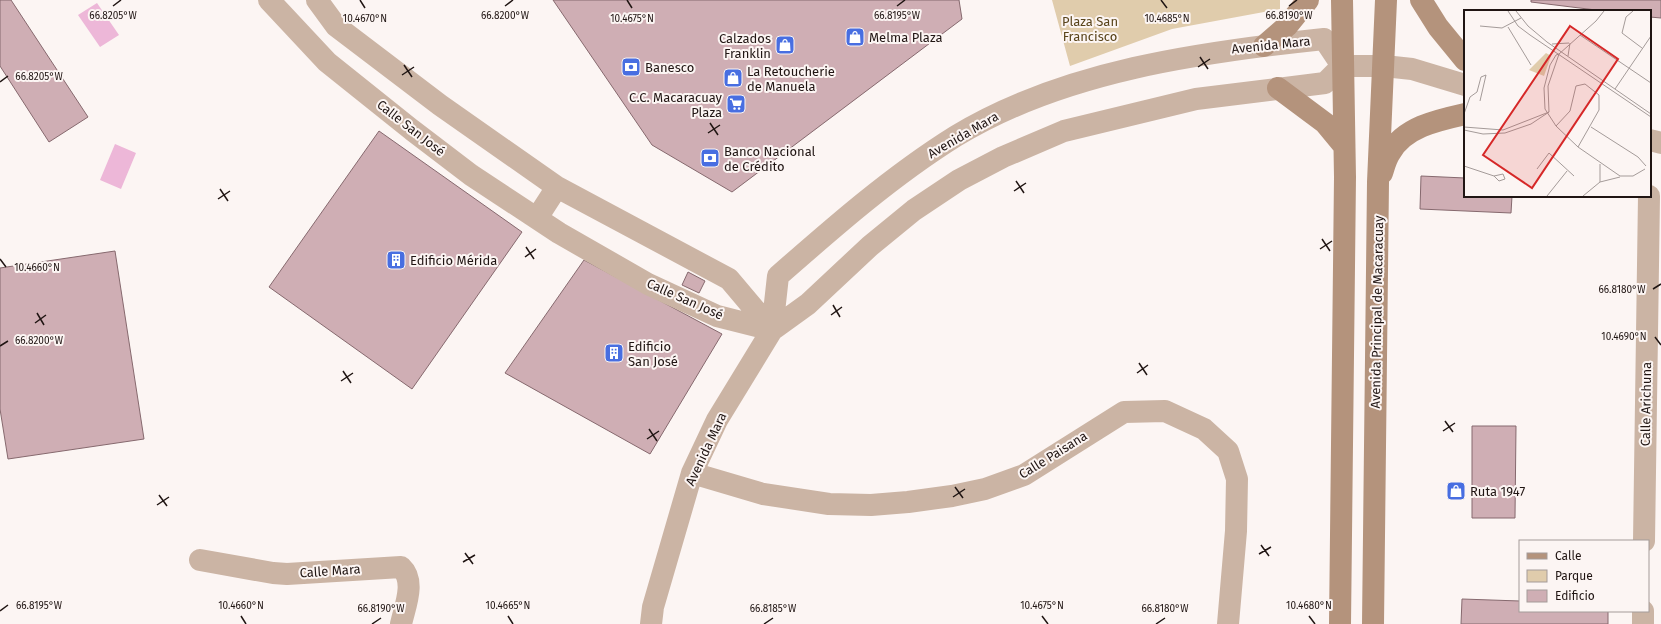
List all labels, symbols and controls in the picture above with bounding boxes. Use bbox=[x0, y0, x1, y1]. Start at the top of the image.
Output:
text: 66.8205°W bbox=[89, 10, 137, 22]
text: 66.8200°W bbox=[481, 10, 530, 22]
text: 66.8195°W bbox=[874, 10, 921, 22]
text: 66.8190°W bbox=[1266, 10, 1313, 22]
inset map bbox=[1464, 10, 1651, 197]
text: 10.4670°N bbox=[343, 13, 387, 25]
text: 10.4675°N bbox=[610, 13, 654, 25]
text: 10.4685°N bbox=[1144, 13, 1190, 25]
park label: Plaza San Francisco bbox=[1062, 14, 1118, 44]
shop icon: Melma Plaza bbox=[844, 26, 866, 48]
place label: Melma Plaza bbox=[869, 30, 942, 45]
place label: Calzados Franklin bbox=[719, 31, 771, 61]
street label: Avenida Mara bbox=[1231, 33, 1311, 57]
shop icon: Calzados Franklin bbox=[774, 34, 796, 56]
bank icon: Banesco bbox=[620, 56, 642, 78]
place label: Banesco bbox=[645, 60, 694, 75]
place label: La Retoucherie de Manuela bbox=[747, 64, 835, 94]
shop icon: La Retoucherie de Manuela bbox=[722, 67, 744, 89]
text: 66.8205°W bbox=[15, 71, 63, 83]
place label: C.C. Macaracuay Plaza bbox=[629, 90, 723, 120]
supermarket icon: C.C. Macaracuay Plaza bbox=[725, 93, 747, 115]
street label: Calle San José bbox=[374, 97, 448, 159]
street label: Avenida Mara bbox=[925, 109, 1001, 161]
place label: Banco Nacional de Crédito bbox=[724, 144, 816, 174]
bank icon: Banco Nacional de Crédito bbox=[699, 147, 721, 169]
street label: Avenida Principal de Macaracuay bbox=[1368, 215, 1386, 409]
building icon: Edificio Mérida bbox=[385, 249, 407, 271]
place label: Edificio Mérida bbox=[410, 253, 497, 268]
text: 10.4660°N bbox=[14, 262, 60, 274]
street label: Calle San José bbox=[644, 275, 726, 323]
text: 66.8180°W bbox=[1598, 284, 1646, 296]
text: 10.4690°N bbox=[1601, 331, 1647, 343]
text: 66.8200°W bbox=[15, 335, 64, 347]
place label: Edificio San José bbox=[628, 339, 678, 369]
building icon: Edificio San José bbox=[603, 342, 625, 364]
street label: Calle Arichuna bbox=[1638, 362, 1654, 446]
street label: Avenida Mara bbox=[682, 410, 730, 488]
street label: Calle Paisana bbox=[1016, 428, 1090, 482]
shop icon: Ruta 1947 bbox=[1445, 480, 1467, 502]
place label: Ruta 1947 bbox=[1470, 484, 1525, 499]
legend bbox=[1519, 540, 1649, 612]
text: Calle bbox=[1555, 549, 1582, 563]
street label: Calle Mara bbox=[299, 561, 361, 581]
text: Parque bbox=[1555, 569, 1593, 583]
text: Edificio bbox=[1555, 589, 1595, 603]
text: 66.8195°W bbox=[16, 600, 63, 612]
text: 10.4660°N bbox=[218, 600, 264, 612]
text: 10.4665°N bbox=[486, 600, 530, 612]
text: 10.4675°N bbox=[1020, 600, 1064, 612]
text: 10.4680°N bbox=[1286, 600, 1332, 612]
text: 66.8190°W bbox=[358, 603, 405, 615]
text: 66.8185°W bbox=[750, 603, 797, 615]
text: 66.8180°W bbox=[1141, 603, 1189, 615]

